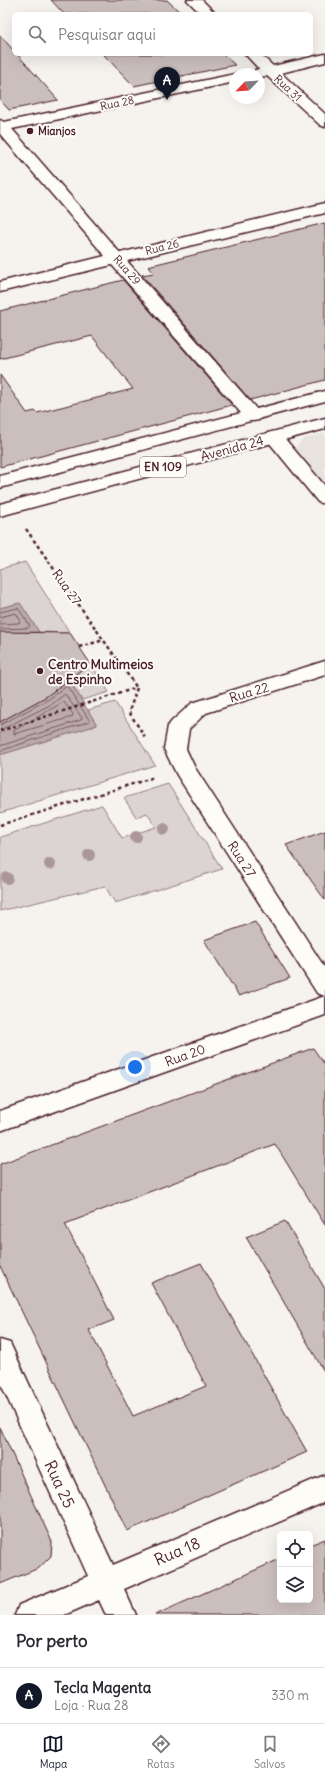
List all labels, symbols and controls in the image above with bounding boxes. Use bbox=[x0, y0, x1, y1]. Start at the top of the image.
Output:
search box bbox=[12, 12, 313, 56]
icon: search bbox=[26, 23, 48, 45]
text: Pesquisar aqui bbox=[58, 25, 156, 44]
pin: A bbox=[154, 67, 180, 100]
north arrow bbox=[229, 68, 265, 104]
street label: Rua 31 bbox=[271, 72, 305, 104]
street label: Rua 28 bbox=[99, 93, 135, 113]
place label: Mianjos bbox=[38, 124, 76, 138]
marker: Mianjos bbox=[25, 126, 35, 136]
street label: Rua 26 bbox=[144, 236, 180, 258]
street label: Rua 29 bbox=[110, 252, 144, 288]
street label: Avenida 24 bbox=[199, 432, 266, 465]
road number: EN 109 bbox=[140, 457, 186, 477]
street label: Rua 27 bbox=[48, 566, 85, 609]
place label: Centro Multimeios de Espinho bbox=[48, 656, 153, 688]
marker: Centro Multimeios de Espinho bbox=[35, 666, 45, 676]
street label: Rua 22 bbox=[227, 678, 271, 707]
street label: Rua 27 bbox=[224, 838, 260, 881]
street label: Rua 20 bbox=[163, 1040, 208, 1071]
your location bbox=[125, 1057, 145, 1077]
street label: Rua 25 bbox=[40, 1457, 80, 1511]
map controls bbox=[277, 1531, 313, 1603]
button: locate bbox=[277, 1531, 313, 1567]
street label: Rua 18 bbox=[151, 1532, 203, 1570]
button: layers bbox=[277, 1567, 313, 1603]
text: Por perto bbox=[16, 1630, 87, 1652]
text: Tecla Magenta bbox=[54, 1678, 151, 1697]
text: A bbox=[25, 1687, 33, 1704]
text: 330 m bbox=[271, 1687, 309, 1704]
text: Loja · Rua 28 bbox=[54, 1697, 128, 1714]
tab: Mapa bbox=[40, 1733, 67, 1771]
tab: Rotas bbox=[147, 1733, 175, 1771]
tab: Salvos bbox=[254, 1733, 285, 1771]

